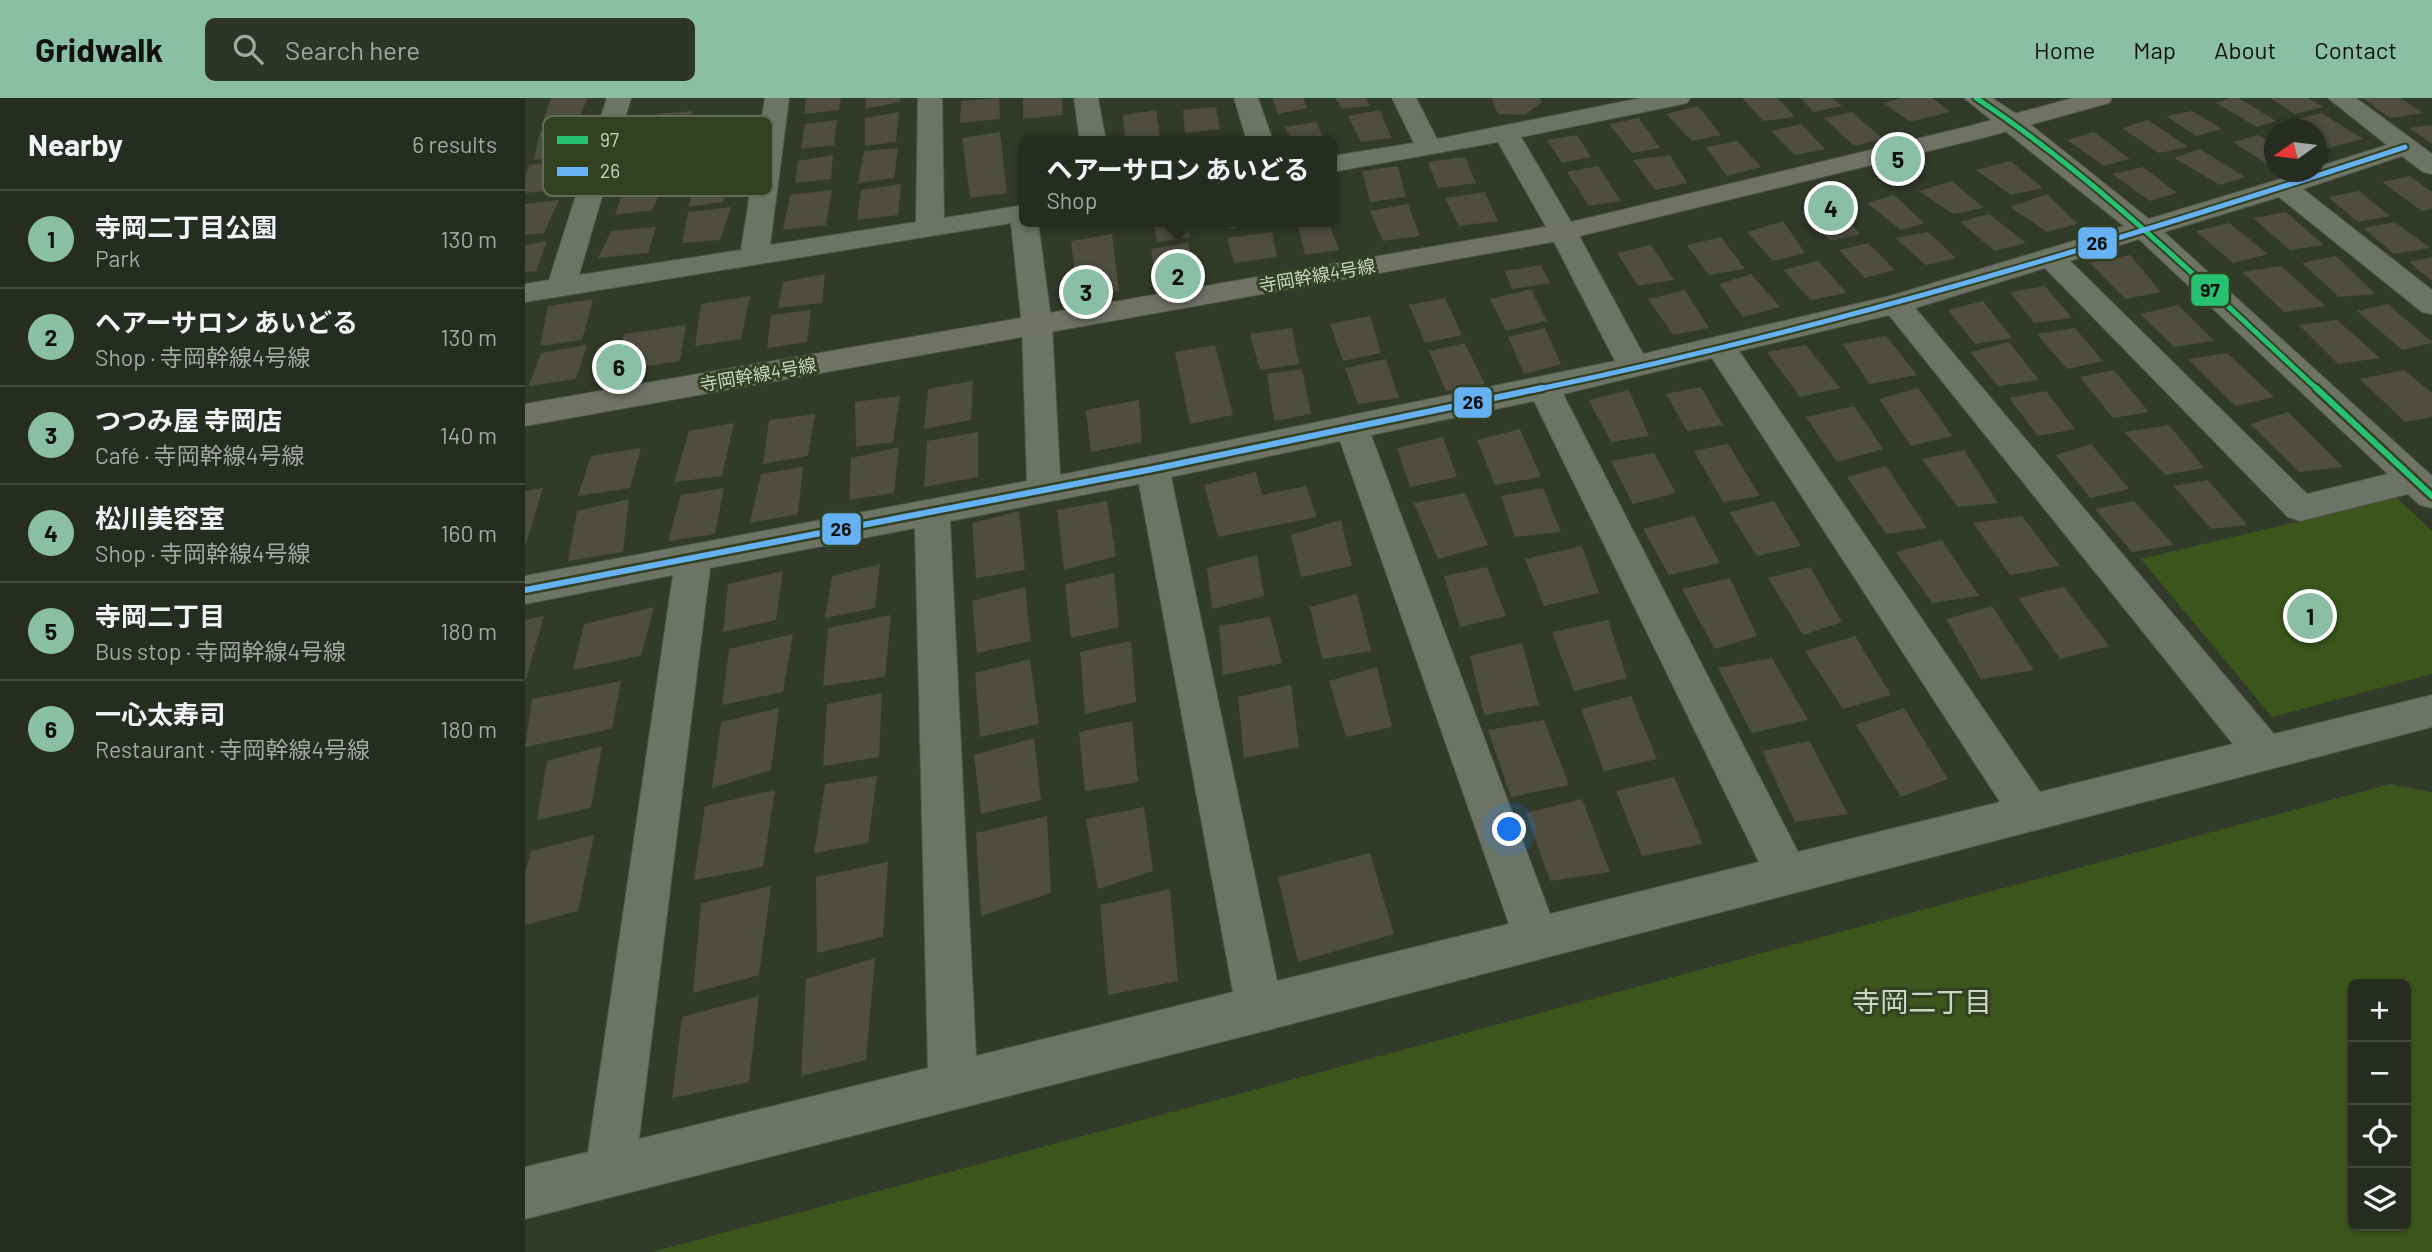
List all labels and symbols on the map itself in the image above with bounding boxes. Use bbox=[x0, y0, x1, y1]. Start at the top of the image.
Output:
legend bbox=[543, 116, 773, 196]
north arrow bbox=[2264, 119, 2327, 182]
text: 97 bbox=[600, 128, 619, 151]
pin: 5 bbox=[1875, 133, 1921, 185]
text: 26 bbox=[600, 159, 620, 182]
pin: 4 bbox=[1808, 182, 1854, 234]
line badge: 26 bbox=[2077, 226, 2118, 260]
text: 26 bbox=[2087, 231, 2107, 254]
pin: 2 bbox=[1155, 250, 1201, 302]
street label: 寺岡幹線4号線 bbox=[1257, 254, 1377, 296]
pin: 3 bbox=[1063, 266, 1109, 318]
line badge: 97 bbox=[2190, 273, 2230, 307]
text: 97 bbox=[2200, 278, 2220, 301]
pin: 6 bbox=[596, 341, 642, 393]
street label: 寺岡幹線4号線 bbox=[698, 353, 818, 395]
line badge: 26 bbox=[1453, 386, 1493, 419]
text: 26 bbox=[1463, 390, 1483, 413]
line badge: 26 bbox=[821, 512, 862, 546]
text: 26 bbox=[831, 517, 851, 540]
pin: 1 bbox=[2287, 590, 2333, 642]
your location bbox=[1492, 812, 1526, 846]
district label: 寺岡二丁目 bbox=[1852, 984, 1992, 1018]

